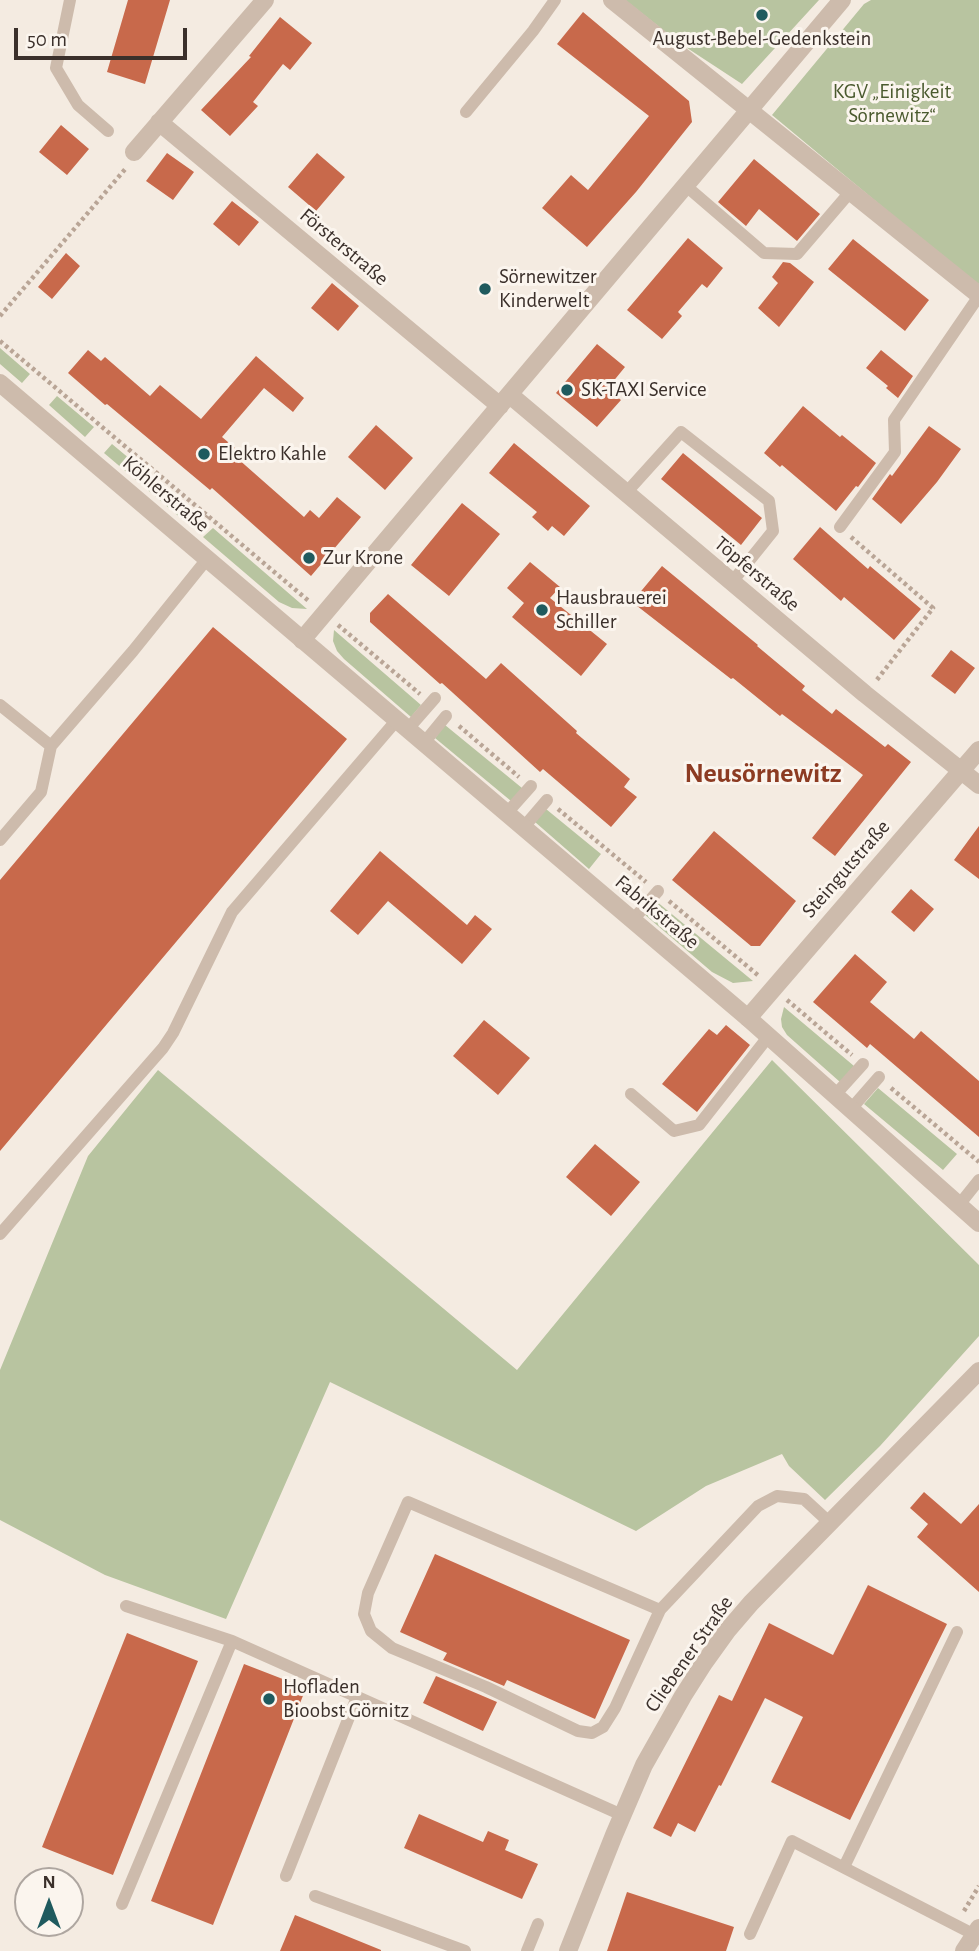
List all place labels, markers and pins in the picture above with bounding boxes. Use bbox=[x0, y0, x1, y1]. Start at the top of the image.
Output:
marker: August-Bebel-Gedenkstein bbox=[754, 7, 770, 23]
place label: August-Bebel-Gedenkstein bbox=[653, 26, 871, 52]
place label: Sörnewitzer Kinderwelt bbox=[499, 264, 597, 314]
marker: Sörnewitzer Kinderwelt bbox=[477, 281, 493, 297]
place label: SK-TAXI Service bbox=[581, 377, 707, 403]
marker: SK-TAXI Service bbox=[559, 382, 575, 398]
place label: Elektro Kahle bbox=[218, 441, 327, 467]
marker: Elektro Kahle bbox=[196, 446, 212, 462]
place label: Zur Krone bbox=[323, 545, 403, 571]
marker: Zur Krone bbox=[301, 550, 317, 566]
place label: Hausbrauerei Schiller bbox=[556, 585, 667, 635]
marker: Hausbrauerei Schiller bbox=[534, 602, 550, 618]
place label: Hofladen Bioobst Görnitz bbox=[283, 1674, 409, 1724]
marker: Hofladen Bioobst Görnitz bbox=[261, 1691, 277, 1707]

